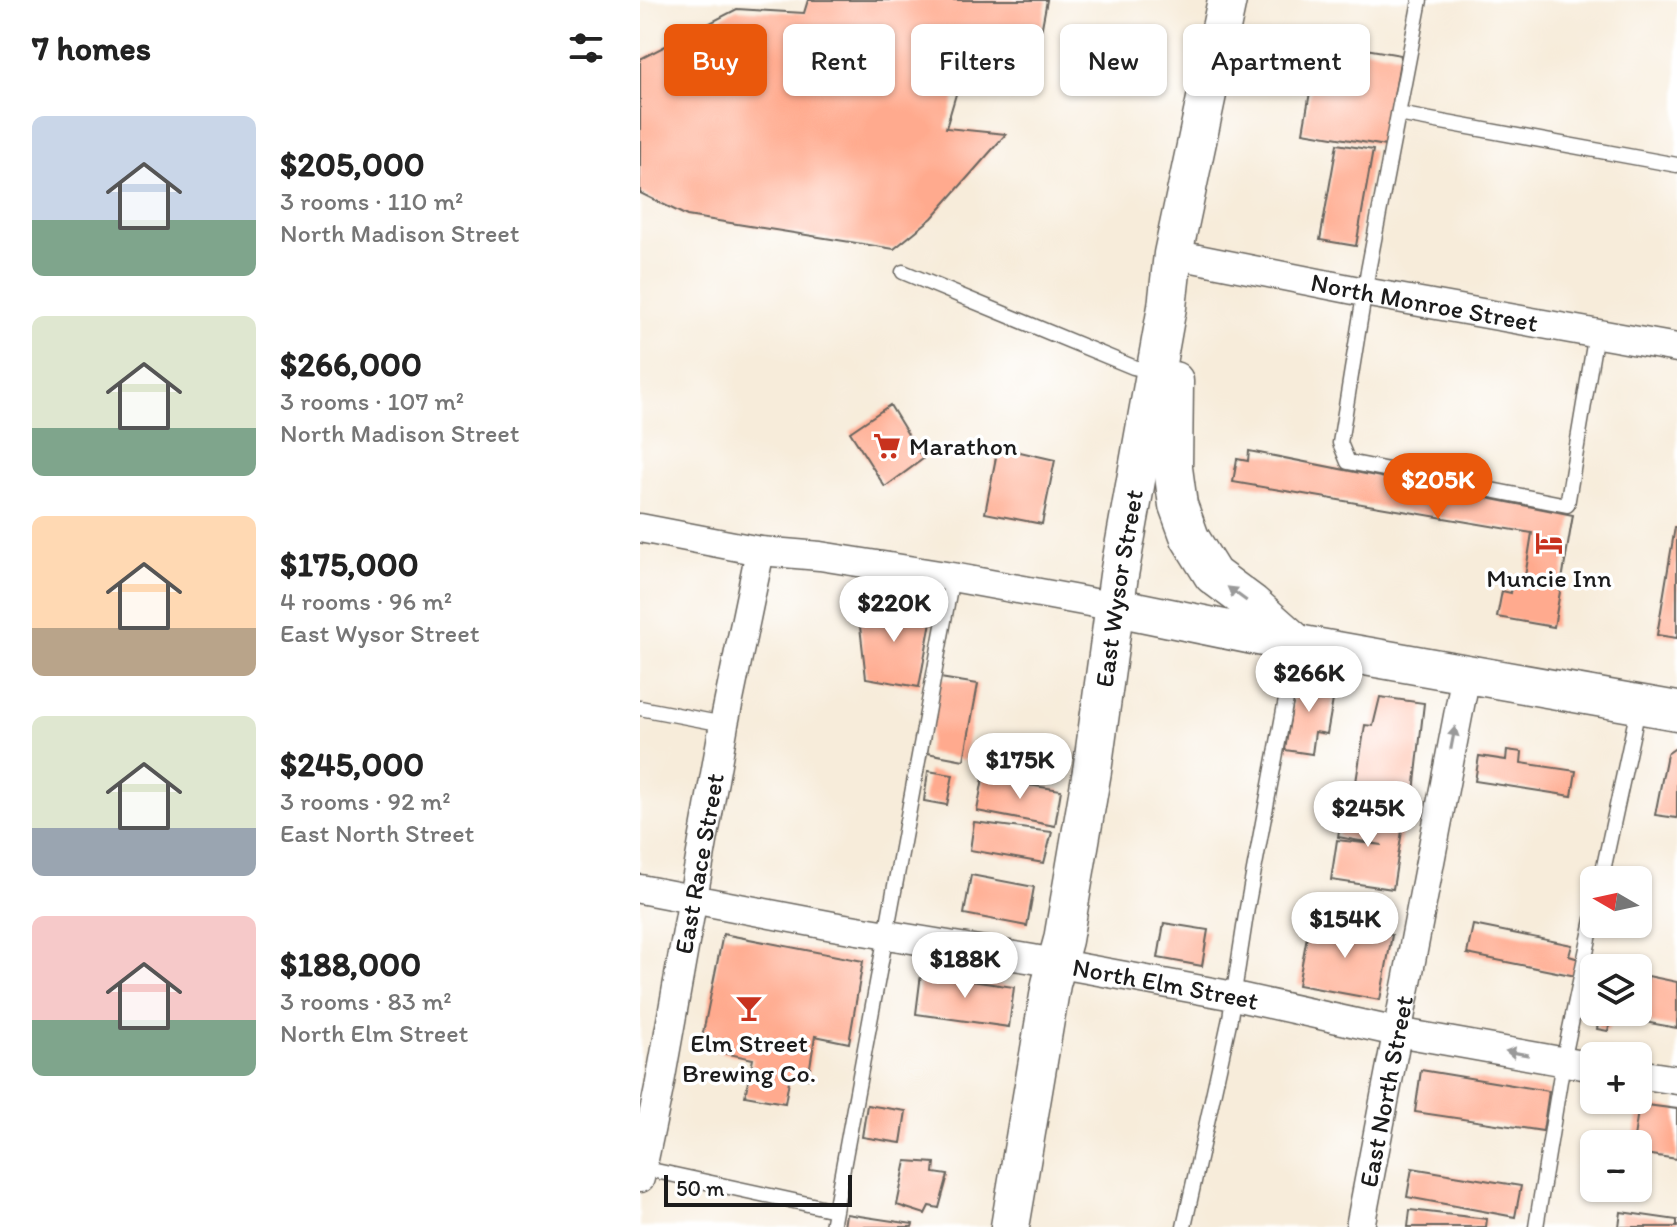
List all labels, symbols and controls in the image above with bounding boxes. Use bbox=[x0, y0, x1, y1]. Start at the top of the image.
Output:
chip: Buy bbox=[664, 24, 767, 96]
chip: Rent bbox=[783, 24, 895, 96]
chip: Filters bbox=[911, 24, 1044, 96]
chip: New bbox=[1060, 24, 1167, 96]
chip: Apartment bbox=[1183, 24, 1370, 96]
icon: filters bbox=[564, 26, 608, 70]
text: 7 homes bbox=[32, 28, 151, 69]
text: $205,000 bbox=[280, 144, 425, 185]
icon: home bbox=[96, 148, 192, 244]
text: 3 rooms · 110 m² bbox=[280, 185, 463, 217]
text: North Madison Street bbox=[280, 217, 520, 249]
street label: North Monroe Street bbox=[1308, 266, 1541, 339]
text: $266,000 bbox=[280, 344, 422, 385]
icon: home bbox=[96, 348, 192, 444]
text: 3 rooms · 107 m² bbox=[280, 385, 464, 417]
text: North Madison Street bbox=[280, 417, 520, 449]
place label: Marathon bbox=[909, 430, 1018, 462]
supermarket icon: Marathon bbox=[872, 431, 902, 461]
pin: $205K bbox=[1382, 453, 1494, 521]
text: $205K bbox=[1401, 463, 1475, 495]
street label: East Wysor Street bbox=[1088, 487, 1150, 689]
hotel icon: Muncie Inn bbox=[1534, 528, 1564, 558]
text: $175,000 bbox=[280, 544, 419, 585]
icon: home bbox=[96, 548, 192, 644]
place label: Muncie Inn bbox=[1486, 562, 1612, 594]
pin: $220K bbox=[838, 576, 950, 644]
text: 4 rooms · 96 m² bbox=[280, 585, 452, 617]
text: $220K bbox=[857, 586, 931, 618]
one-way arrow bbox=[1227, 586, 1248, 602]
text: East Wysor Street bbox=[280, 617, 479, 649]
pin: $266K bbox=[1253, 646, 1365, 714]
text: $266K bbox=[1274, 656, 1344, 688]
one-way arrow bbox=[1448, 725, 1460, 750]
pin: $175K bbox=[964, 733, 1076, 801]
text: $175K bbox=[986, 743, 1054, 775]
text: $245,000 bbox=[280, 744, 424, 785]
icon: home bbox=[96, 748, 192, 844]
street label: East Race Street bbox=[667, 770, 731, 956]
pin: $245K bbox=[1312, 781, 1424, 849]
text: 3 rooms · 92 m² bbox=[280, 785, 451, 817]
text: $245K bbox=[1332, 791, 1404, 823]
text: East North Street bbox=[280, 817, 474, 849]
north arrow bbox=[1580, 866, 1652, 938]
map controls bbox=[1580, 866, 1652, 1202]
pin: $154K bbox=[1289, 892, 1401, 960]
text: $154K bbox=[1309, 902, 1381, 934]
pin: $188K bbox=[909, 932, 1021, 1000]
text: $188K bbox=[930, 942, 1000, 974]
text: $188,000 bbox=[280, 944, 421, 985]
icon: home bbox=[96, 948, 192, 1044]
street label: North Elm Street bbox=[1070, 951, 1262, 1017]
button: layers bbox=[1580, 954, 1652, 1026]
text: 3 rooms · 83 m² bbox=[280, 985, 452, 1017]
bar icon: Elm Street Brewing Co. bbox=[734, 993, 764, 1023]
street label: East North Street bbox=[1352, 993, 1420, 1190]
text: North Elm Street bbox=[280, 1017, 468, 1049]
place label: Elm Street Brewing Co. bbox=[682, 1027, 816, 1089]
button: + bbox=[1580, 1042, 1652, 1114]
one-way arrow bbox=[1504, 1047, 1529, 1059]
button: − bbox=[1580, 1130, 1652, 1202]
scale bar bbox=[664, 1171, 852, 1207]
text: 50 m bbox=[676, 1175, 725, 1202]

